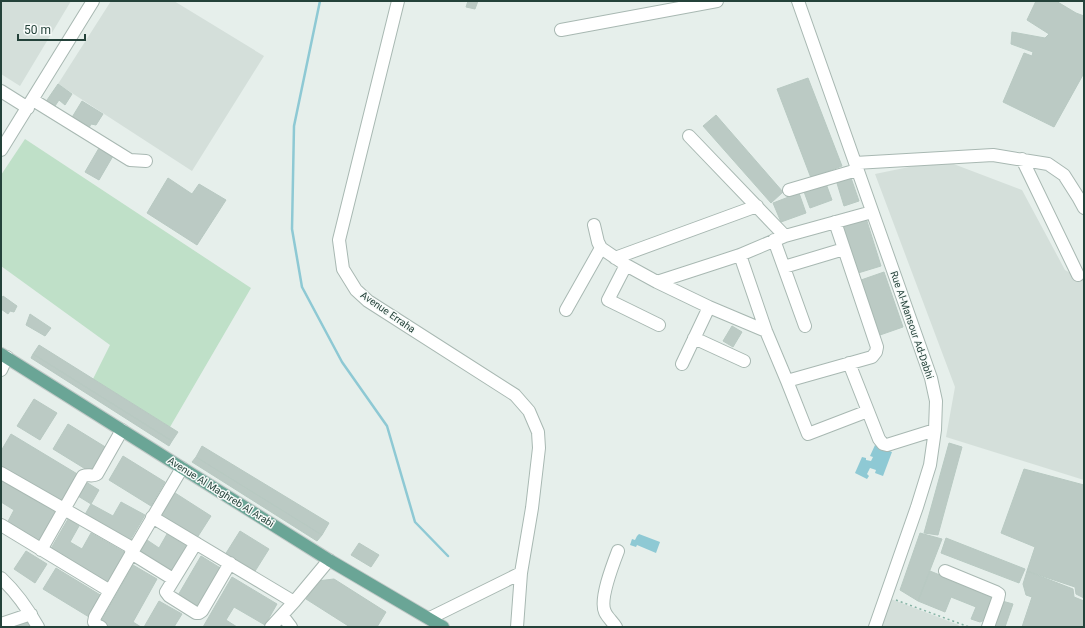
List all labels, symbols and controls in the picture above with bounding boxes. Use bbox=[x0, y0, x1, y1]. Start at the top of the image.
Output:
scale bar bbox=[18, 16, 85, 42]
text: 50 m bbox=[24, 23, 51, 37]
street label: Rue Al-Mansour Ad-Dabhi bbox=[888, 269, 936, 381]
street label: Avenue Erraha bbox=[359, 289, 417, 335]
street label: Avenue Al Maghreb Al Arabi bbox=[166, 455, 276, 529]

